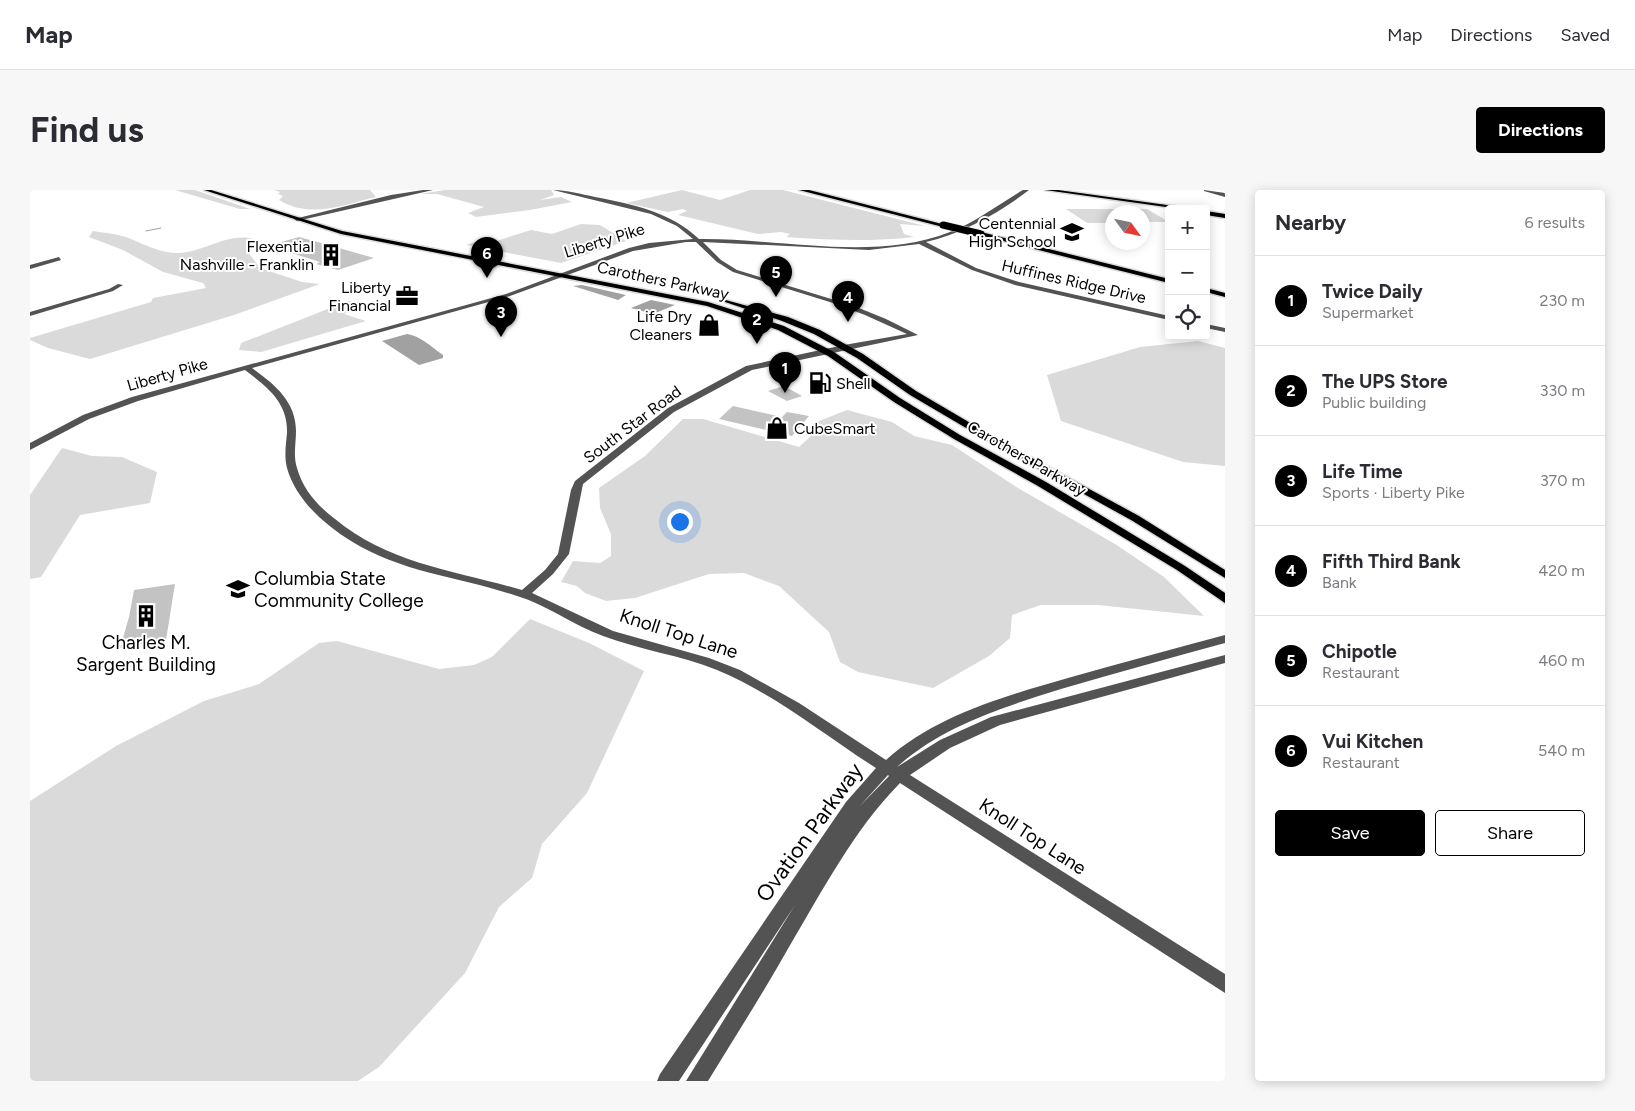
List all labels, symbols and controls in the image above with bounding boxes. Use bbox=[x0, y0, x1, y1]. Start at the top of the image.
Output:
text: Map bbox=[25, 20, 73, 49]
text: Map bbox=[1387, 24, 1422, 46]
text: Directions bbox=[1450, 24, 1532, 46]
text: Saved bbox=[1560, 24, 1610, 46]
button: Directions bbox=[1476, 107, 1605, 153]
text: Find us bbox=[30, 109, 144, 151]
north arrow bbox=[1105, 205, 1150, 250]
map controls bbox=[1165, 205, 1210, 340]
button: + bbox=[1165, 205, 1210, 250]
text: Nearby bbox=[1275, 210, 1346, 235]
text: 6 results bbox=[1524, 213, 1585, 232]
place label: Centennial High School bbox=[969, 214, 1056, 251]
street label: Liberty Pike bbox=[562, 219, 647, 262]
school or university icon: Centennial High School bbox=[1059, 219, 1085, 245]
place label: Flexential Nashville - Franklin bbox=[180, 237, 314, 274]
pin: 6 bbox=[471, 237, 503, 278]
building icon: Flexential Nashville - Franklin bbox=[318, 242, 344, 268]
button: − bbox=[1165, 250, 1210, 295]
pin: 5 bbox=[760, 256, 792, 297]
street label: Huffines Ridge Drive bbox=[1000, 256, 1148, 307]
street label: Carothers Parkway bbox=[595, 257, 731, 304]
place label: Liberty Financial bbox=[329, 278, 392, 315]
text: Twice Daily bbox=[1322, 280, 1423, 303]
pin: 4 bbox=[832, 281, 864, 322]
office icon: Liberty Financial bbox=[394, 283, 420, 309]
text: 1 bbox=[1288, 291, 1294, 310]
text: 230 m bbox=[1540, 291, 1585, 310]
button: locate bbox=[1165, 295, 1210, 340]
pin: 3 bbox=[485, 296, 517, 337]
pin: 2 bbox=[741, 303, 773, 344]
text: Supermarket bbox=[1322, 303, 1414, 322]
place label: Life Dry Cleaners bbox=[630, 307, 693, 344]
shop icon: Life Dry Cleaners bbox=[696, 312, 722, 338]
pin: 1 bbox=[769, 352, 801, 393]
street label: Liberty Pike bbox=[124, 354, 210, 395]
fuel station icon: Shell bbox=[807, 370, 833, 396]
text: The UPS Store bbox=[1322, 370, 1448, 393]
place label: Shell bbox=[836, 374, 871, 393]
text: 2 bbox=[1286, 381, 1296, 400]
text: 330 m bbox=[1540, 381, 1585, 400]
street label: South Star Road bbox=[580, 382, 685, 467]
text: Public building bbox=[1322, 393, 1426, 412]
shop icon: CubeSmart bbox=[764, 415, 790, 441]
street label: Carothers Parkway bbox=[964, 417, 1090, 500]
place label: CubeSmart bbox=[794, 419, 876, 438]
text: Life Time bbox=[1322, 460, 1403, 483]
text: 3 bbox=[1287, 471, 1295, 490]
text: 370 m bbox=[1540, 471, 1585, 490]
text: Sports · Liberty Pike bbox=[1322, 483, 1465, 502]
your location bbox=[667, 509, 693, 535]
text: Fifth Third Bank bbox=[1322, 550, 1461, 573]
text: 4 bbox=[1286, 561, 1296, 580]
text: 420 m bbox=[1538, 561, 1585, 580]
place label: Columbia State Community College bbox=[254, 567, 424, 612]
text: Bank bbox=[1322, 573, 1357, 592]
school or university icon: Columbia State Community College bbox=[225, 576, 251, 602]
building icon: Charles M. Sargent Building bbox=[133, 603, 159, 629]
street label: Knoll Top Lane bbox=[617, 604, 741, 663]
place label: Charles M. Sargent Building bbox=[76, 631, 216, 676]
text: Chipotle bbox=[1322, 640, 1397, 663]
text: 5 bbox=[1286, 651, 1296, 670]
text: 460 m bbox=[1538, 651, 1585, 670]
text: Restaurant bbox=[1322, 663, 1400, 682]
text: Vui Kitchen bbox=[1322, 730, 1423, 753]
text: 6 bbox=[1286, 741, 1296, 760]
text: 540 m bbox=[1538, 741, 1585, 760]
text: Restaurant bbox=[1322, 753, 1400, 772]
street label: Ovation Parkway bbox=[750, 757, 869, 907]
street label: Knoll Top Lane bbox=[975, 793, 1091, 880]
button: Save bbox=[1275, 810, 1425, 856]
button: Share bbox=[1435, 810, 1585, 856]

